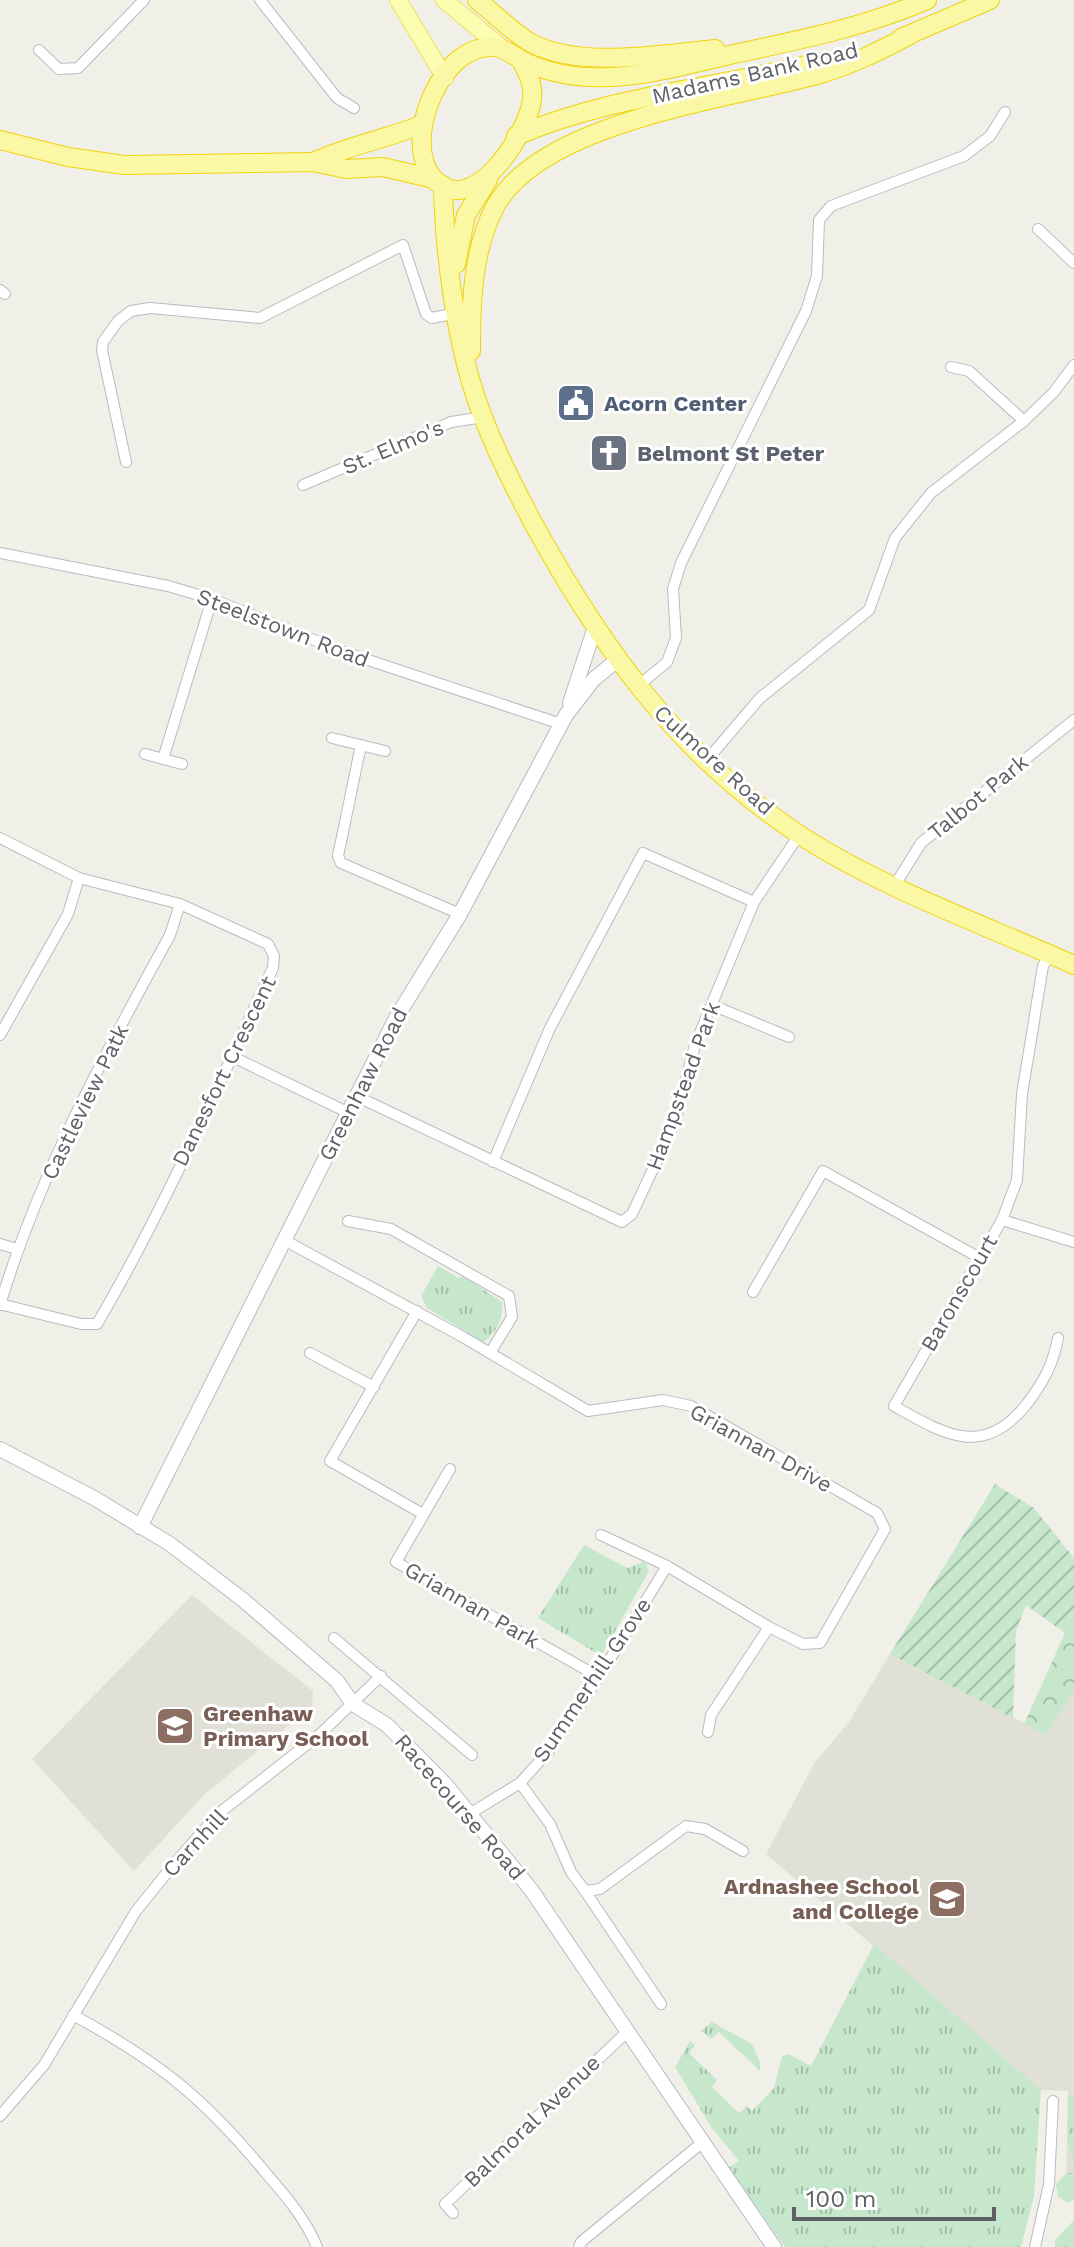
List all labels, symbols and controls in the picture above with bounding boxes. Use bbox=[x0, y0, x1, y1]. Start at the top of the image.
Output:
street label: Madams Bank Road bbox=[649, 37, 861, 109]
public building icon: Acorn Center bbox=[555, 382, 597, 424]
place label: Acorn Center bbox=[604, 391, 747, 416]
street label: St. Elmo's bbox=[339, 414, 447, 480]
church icon: Belmont St Peter bbox=[588, 432, 630, 474]
place label: Belmont St Peter bbox=[637, 441, 825, 466]
street label: Steelstown Road bbox=[193, 584, 373, 672]
street label: Culmore Road bbox=[649, 700, 779, 820]
street label: Talbot Park bbox=[923, 749, 1033, 845]
street label: Danesfort Crescent bbox=[167, 972, 281, 1170]
street label: Hampstead Park bbox=[641, 998, 725, 1174]
street label: Greenhaw Road bbox=[314, 1003, 412, 1165]
street label: Castleview Patk bbox=[37, 1020, 133, 1184]
street label: Baronscourt bbox=[916, 1230, 1002, 1356]
street label: Griannan Drive bbox=[686, 1399, 836, 1497]
street label: Griannan Park bbox=[400, 1556, 544, 1654]
street label: Summerhill Grove bbox=[528, 1593, 656, 1767]
place label: Greenhaw Primary School bbox=[203, 1701, 369, 1751]
school or university icon: Greenhaw Primary School bbox=[154, 1705, 196, 1747]
street label: Racecourse Road bbox=[390, 1729, 530, 1885]
street label: Carnhill bbox=[158, 1804, 233, 1882]
place label: Ardnashee School and College bbox=[724, 1874, 920, 1924]
school or university icon: Ardnashee School and College bbox=[926, 1878, 968, 1920]
street label: Balmoral Avenue bbox=[459, 2050, 605, 2192]
scale bar bbox=[794, 2171, 994, 2221]
text: 100 m bbox=[806, 2185, 876, 2213]

